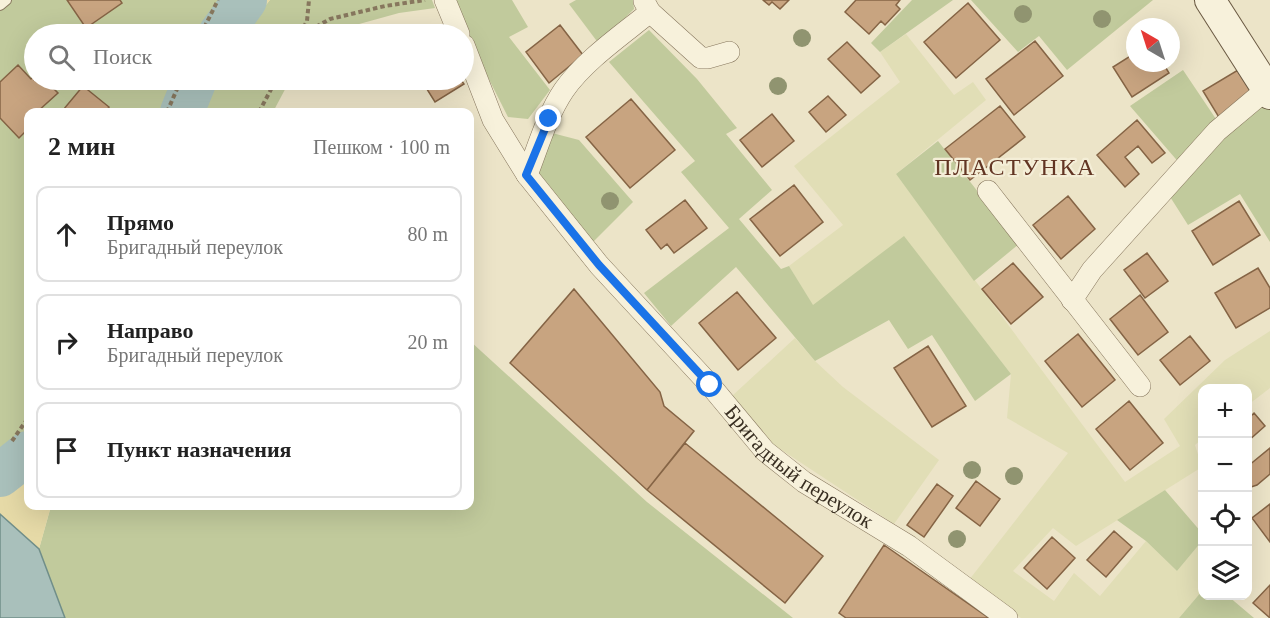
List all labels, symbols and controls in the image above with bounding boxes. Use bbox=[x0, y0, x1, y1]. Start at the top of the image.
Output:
north arrow bbox=[1126, 18, 1180, 72]
search box bbox=[24, 24, 474, 90]
icon: search bbox=[45, 41, 78, 74]
text: Поиск bbox=[93, 44, 152, 69]
route end bbox=[535, 105, 561, 131]
text: 2 мин bbox=[48, 132, 115, 161]
text: Пешком · 100 m bbox=[313, 136, 450, 158]
district label: ПЛАСТУНКА bbox=[934, 154, 1096, 180]
text: Прямо bbox=[107, 210, 174, 235]
icon: ahead bbox=[50, 218, 83, 251]
text: 80 m bbox=[407, 223, 448, 245]
text: Бригадный переулок bbox=[107, 236, 283, 258]
text: Направо bbox=[107, 318, 193, 343]
icon: right bbox=[50, 326, 83, 359]
text: 20 m bbox=[407, 331, 448, 353]
text: Бригадный переулок bbox=[107, 344, 283, 366]
route start bbox=[696, 371, 722, 397]
map controls bbox=[1198, 384, 1252, 600]
button: + bbox=[1198, 384, 1252, 438]
street label: Бригадный переулок bbox=[720, 400, 878, 534]
icon: arrive bbox=[50, 434, 83, 467]
text: Пункт назначения bbox=[107, 437, 292, 462]
button: − bbox=[1198, 438, 1252, 492]
button: locate bbox=[1198, 492, 1252, 546]
button: layers bbox=[1198, 546, 1252, 600]

